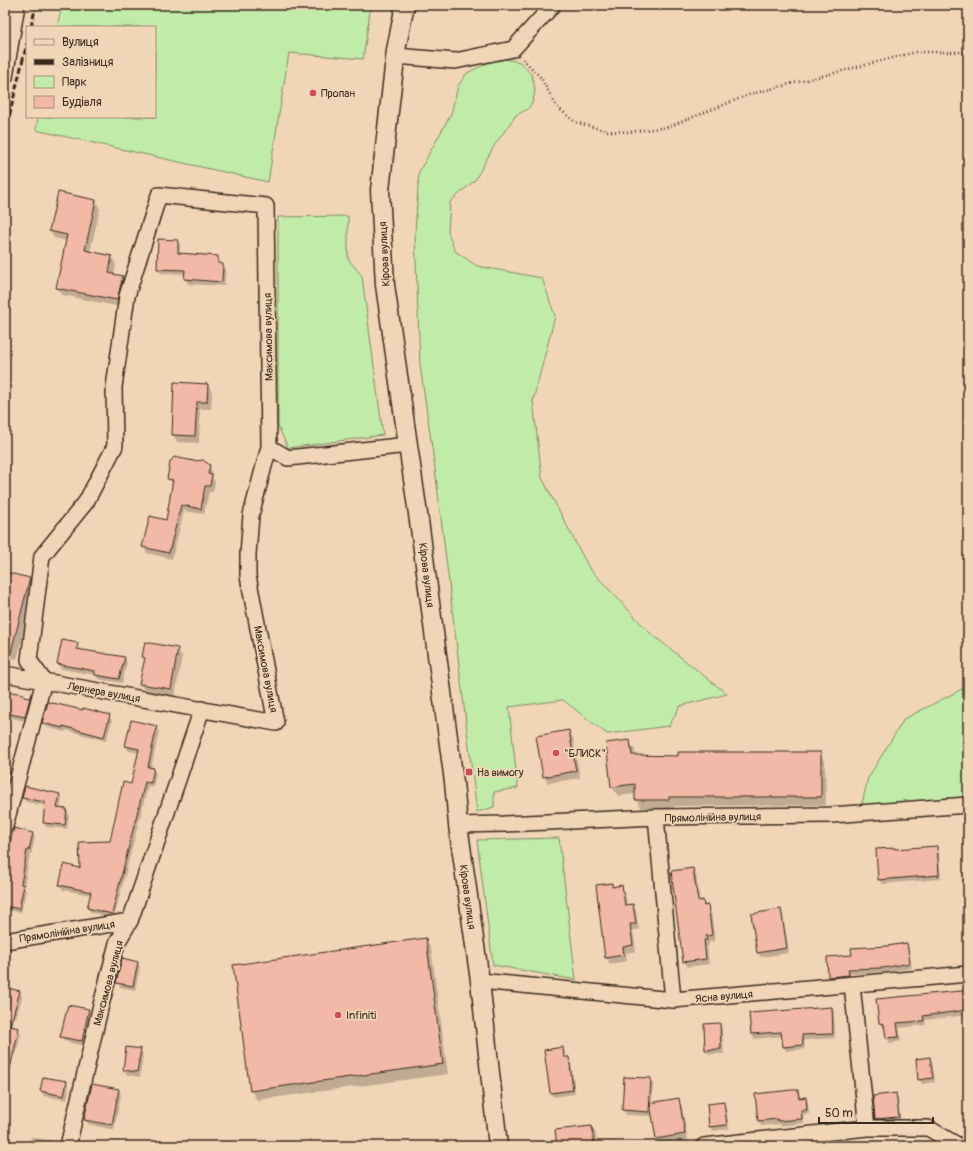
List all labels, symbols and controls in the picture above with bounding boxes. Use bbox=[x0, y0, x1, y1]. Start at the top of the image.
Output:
legend bbox=[26, 26, 156, 118]
text: Вулиця bbox=[62, 35, 99, 50]
text: Залізниця bbox=[62, 55, 114, 70]
text: Парк bbox=[62, 75, 87, 90]
place label: Пропан bbox=[321, 87, 355, 100]
marker: Пропан bbox=[308, 88, 318, 98]
text: Будівля bbox=[62, 95, 102, 110]
street label: Кірова вулиця bbox=[376, 221, 393, 287]
street label: Максимова вулиця bbox=[261, 293, 276, 381]
street label: Кірова вулиця bbox=[416, 542, 437, 608]
street label: Максимова вулиця bbox=[251, 625, 280, 714]
street label: Лернера вулиця bbox=[66, 680, 141, 705]
place label: "БЛИСК" bbox=[564, 747, 606, 760]
marker: "БЛИСК" bbox=[551, 748, 561, 758]
place label: На вимогу bbox=[477, 766, 524, 779]
marker: На вимогу bbox=[464, 767, 474, 777]
street label: Прямолінійна вулиця bbox=[665, 810, 761, 825]
street label: Кірова вулиця bbox=[457, 864, 478, 930]
street label: Прямолінійна вулиця bbox=[18, 918, 116, 945]
street label: Максимова вулиця bbox=[91, 939, 126, 1027]
street label: Ясна вулиця bbox=[695, 988, 753, 1005]
place label: Infiniti bbox=[346, 1009, 376, 1022]
marker: Infiniti bbox=[333, 1010, 343, 1020]
scale bar bbox=[819, 1099, 933, 1125]
text: 50 m bbox=[825, 1106, 853, 1121]

